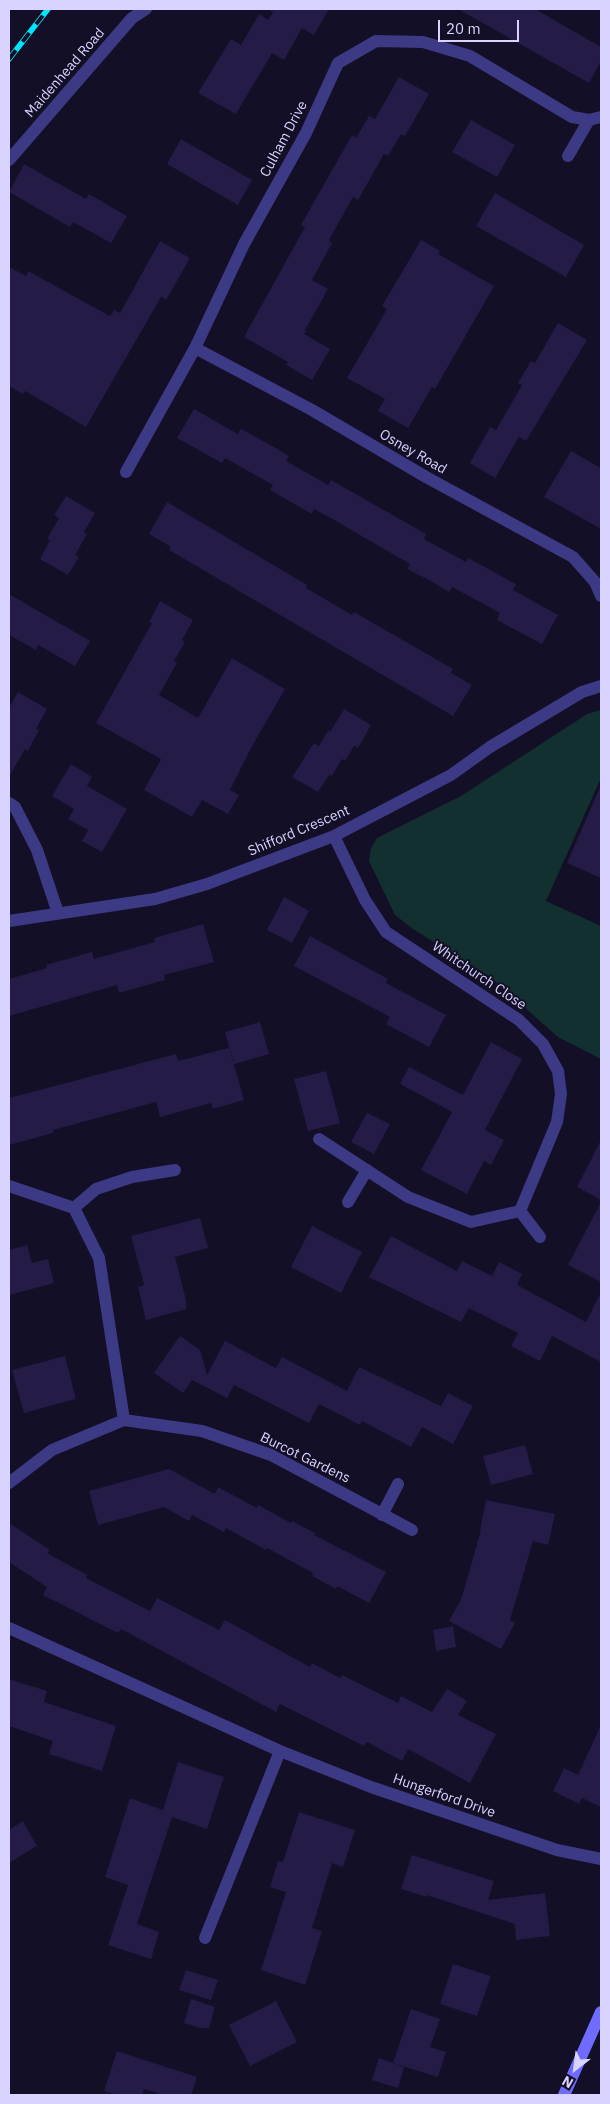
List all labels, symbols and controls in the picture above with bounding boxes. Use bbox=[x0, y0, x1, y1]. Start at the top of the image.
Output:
scale bar bbox=[440, 10, 521, 42]
text: 20 m bbox=[446, 19, 481, 38]
street label: Maidenhead Road bbox=[22, 25, 108, 121]
street label: Culham Drive bbox=[257, 98, 311, 180]
street label: Osney Road bbox=[376, 426, 450, 478]
street label: Shifford Crescent bbox=[246, 802, 352, 860]
street label: Whitchurch Close bbox=[429, 938, 529, 1014]
street label: Burcot Gardens bbox=[257, 1429, 353, 1487]
street label: Hungerford Drive bbox=[391, 1771, 497, 1821]
north arrow bbox=[550, 2044, 600, 2094]
text: N bbox=[559, 2072, 576, 2092]

